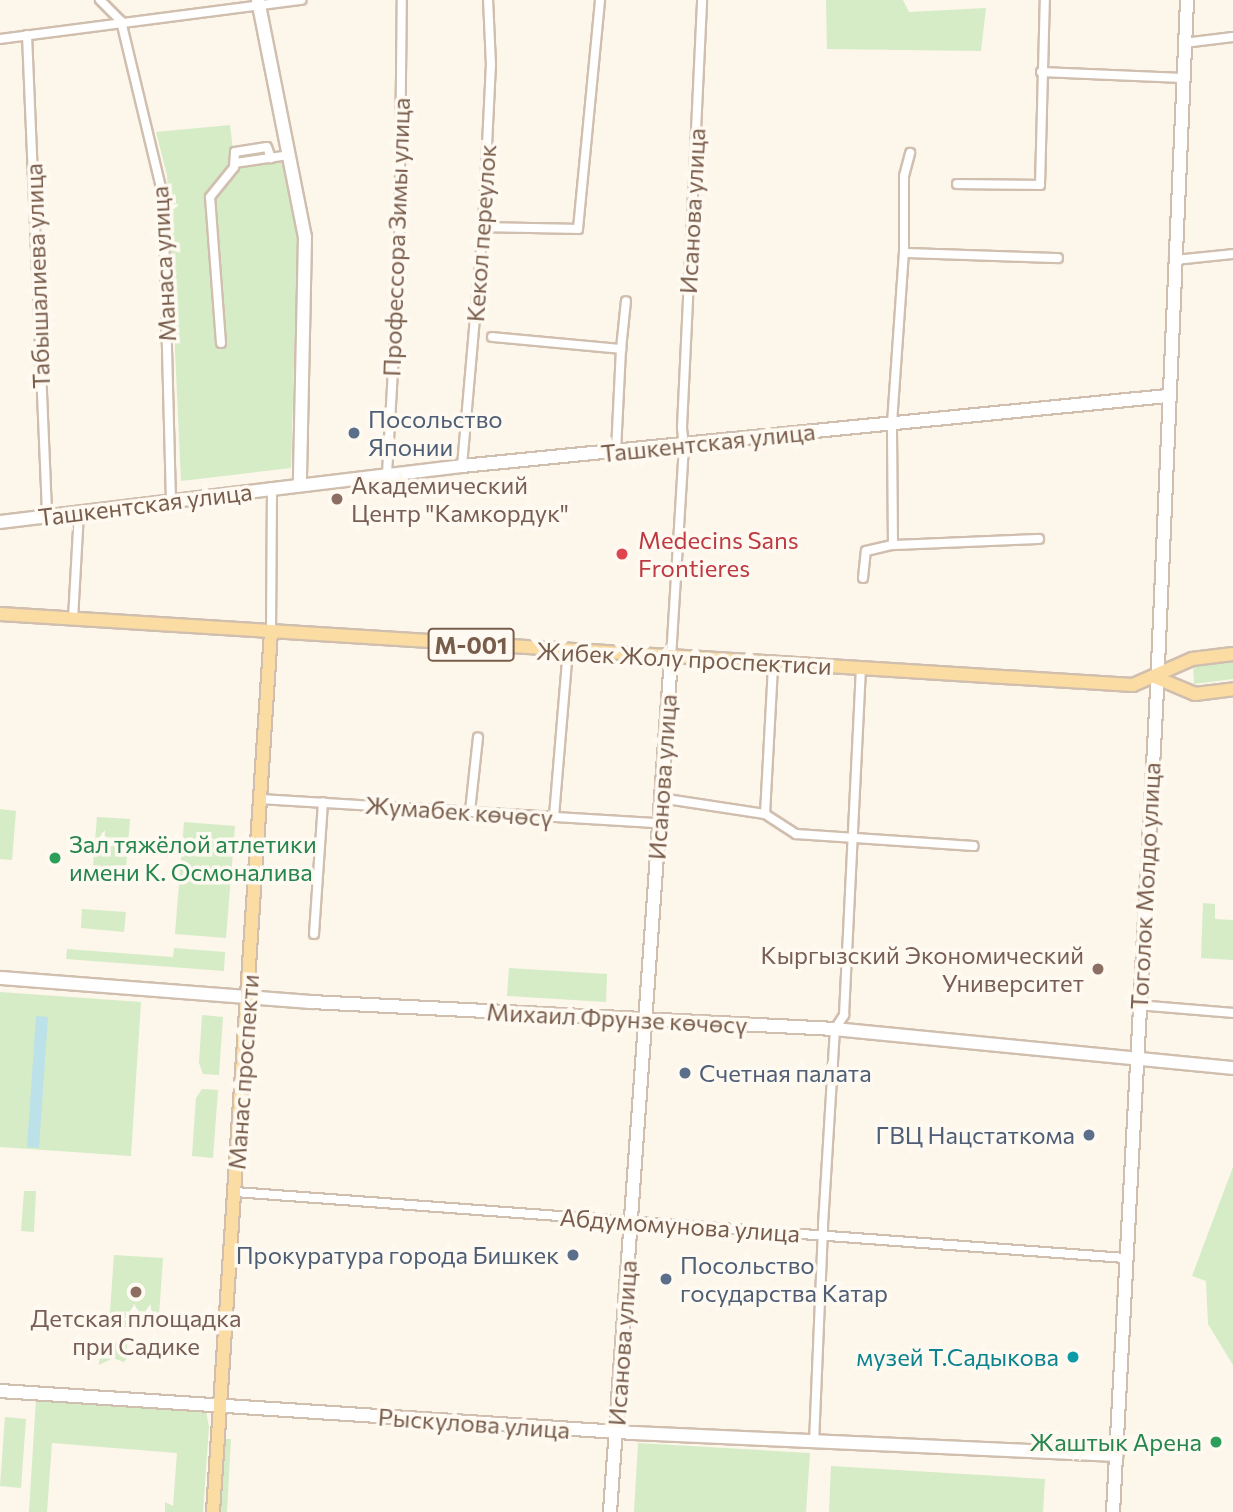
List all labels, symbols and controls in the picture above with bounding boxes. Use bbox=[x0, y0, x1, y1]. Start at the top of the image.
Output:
street label: Профессора Зимы улица bbox=[377, 97, 415, 377]
street label: Исанова улица bbox=[673, 127, 711, 295]
street label: Кекол переулок bbox=[460, 143, 502, 323]
street label: Табышалиева улица bbox=[19, 163, 55, 389]
street label: Манаса улица bbox=[145, 185, 181, 343]
place label: Посольство Японии bbox=[368, 405, 503, 461]
street label: Ташкентская улица bbox=[599, 416, 817, 468]
marker: Посольство Японии bbox=[346, 425, 362, 441]
place label: Академический Центр "Камкордук" bbox=[351, 471, 569, 527]
street label: Ташкентская улица bbox=[36, 477, 254, 531]
marker: Академический Центр "Камкордук" bbox=[329, 491, 345, 507]
place label: Medecins Sans Frontieres bbox=[638, 526, 799, 582]
marker: Medecins Sans Frontieres bbox=[612, 544, 632, 564]
road number: М-001 bbox=[427, 625, 515, 664]
street label: Жибек Жолу проспектиси bbox=[535, 636, 833, 680]
street label: Исанова улица bbox=[642, 693, 682, 861]
street label: Тоголок Молдо улица bbox=[1124, 762, 1166, 1010]
street label: Жумабек көчөсү bbox=[364, 790, 554, 832]
place label: Зал тяжёлой атлетики имени К. Осмоналива bbox=[69, 830, 317, 886]
marker: Зал тяжёлой атлетики имени К. Осмоналива bbox=[47, 850, 63, 866]
place label: Кыргызский Экономический Университет bbox=[761, 941, 1084, 997]
marker: Кыргызский Экономический Университет bbox=[1090, 961, 1106, 977]
street label: Манас проспекти bbox=[222, 973, 264, 1171]
street label: Михаил Фрунзе көчөсү bbox=[486, 997, 748, 1039]
place label: Счетная палата bbox=[699, 1059, 872, 1087]
marker: Счетная палата bbox=[677, 1065, 693, 1081]
place label: ГВЦ Нацстаткома bbox=[876, 1121, 1075, 1149]
marker: ГВЦ Нацстаткома bbox=[1081, 1127, 1097, 1143]
street label: Абдумомунова улица bbox=[559, 1202, 801, 1248]
place label: Прокуратура города Бишкек bbox=[236, 1241, 559, 1269]
marker: Прокуратура города Бишкек bbox=[565, 1247, 581, 1263]
place label: Посольство государства Катар bbox=[680, 1251, 888, 1307]
street label: Исанова улица bbox=[602, 1259, 642, 1427]
marker: Посольство государства Катар bbox=[658, 1271, 674, 1287]
marker: Детская площадка при Садике bbox=[128, 1284, 144, 1300]
place label: Детская площадка при Садике bbox=[31, 1304, 241, 1360]
place label: музей Т.Садыкова bbox=[856, 1343, 1059, 1371]
marker: музей Т.Садыкова bbox=[1065, 1349, 1081, 1365]
street label: Рыскулова улица bbox=[377, 1402, 571, 1444]
place label: Жаштык Арена bbox=[1029, 1428, 1202, 1456]
marker: Жаштык Арена bbox=[1208, 1434, 1224, 1450]

